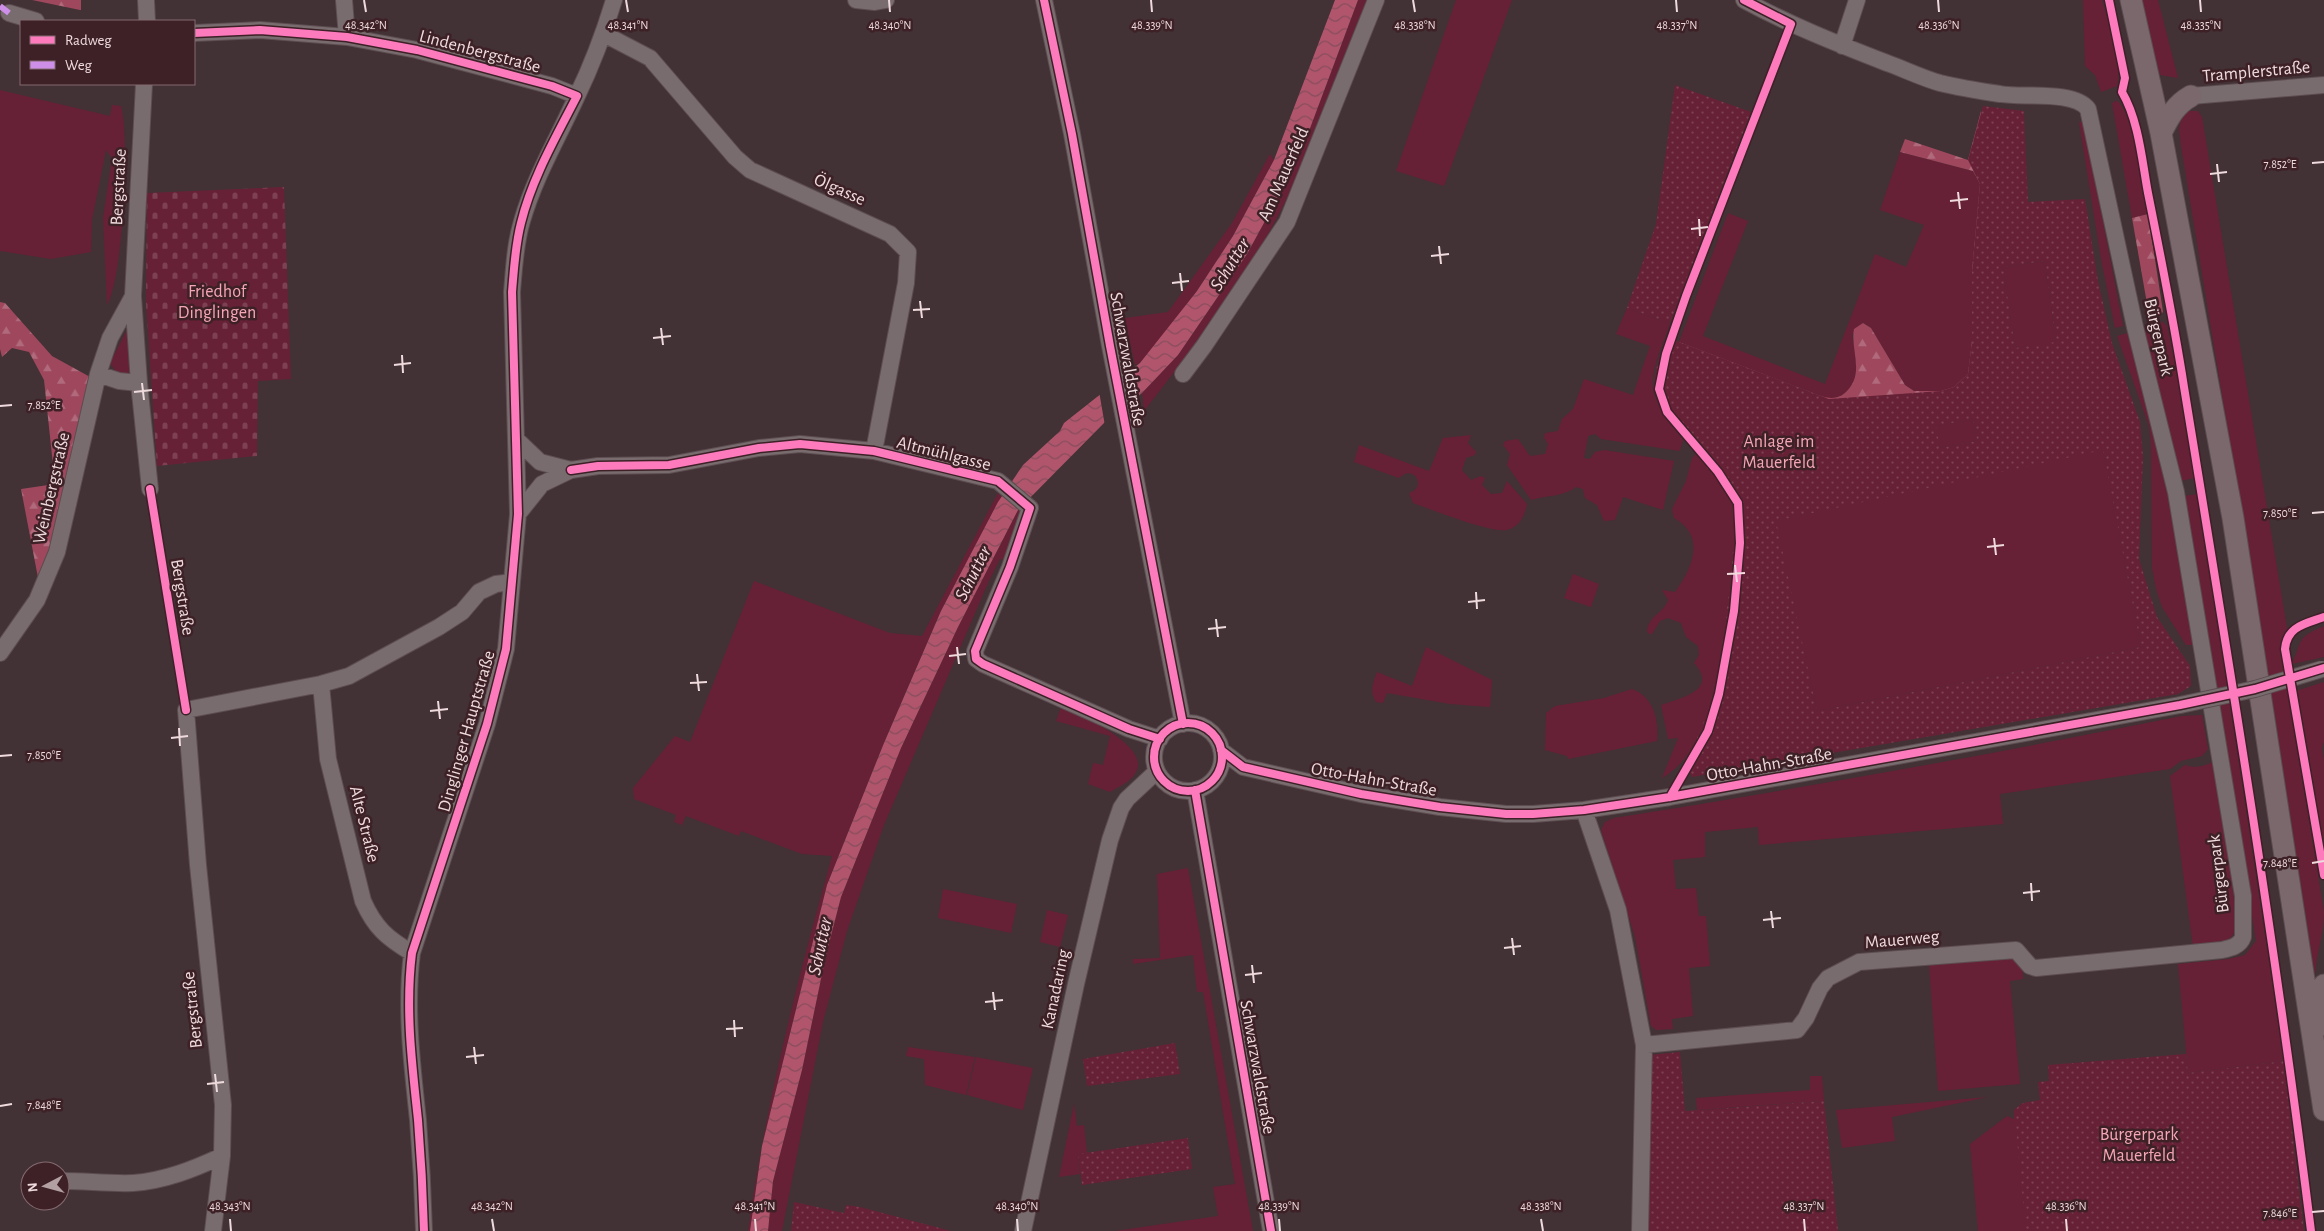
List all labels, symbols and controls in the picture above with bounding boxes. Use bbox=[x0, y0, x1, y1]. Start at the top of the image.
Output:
text: 48.342°N bbox=[345, 19, 387, 31]
text: 48.341°N bbox=[608, 19, 648, 31]
text: 48.340°N bbox=[869, 19, 911, 31]
text: 48.339°N bbox=[1131, 19, 1173, 31]
text: 48.338°N bbox=[1394, 19, 1436, 31]
text: 48.337°N bbox=[1657, 19, 1697, 31]
text: 48.336°N bbox=[1918, 19, 1960, 31]
text: 48.335°N bbox=[2181, 19, 2221, 31]
legend bbox=[20, 20, 195, 85]
street label: Lindenbergstraße bbox=[417, 27, 542, 77]
text: Radweg bbox=[65, 33, 112, 48]
text: Weg bbox=[65, 58, 93, 73]
street label: Tramplerstraße bbox=[2201, 58, 2311, 86]
street label: Am Mauerfeld bbox=[1255, 125, 1313, 224]
street label: Bergstraße bbox=[108, 148, 130, 226]
text: 7.852°E bbox=[2263, 158, 2297, 170]
street label: Ölgasse bbox=[811, 169, 869, 209]
water label: Schutter bbox=[1207, 234, 1254, 294]
park label: Friedhof Dinglingen bbox=[178, 283, 256, 322]
street label: Schwarzwaldstraße bbox=[1106, 291, 1148, 428]
street label: Bürgerpark bbox=[2140, 297, 2176, 378]
text: 7.852°E bbox=[27, 399, 61, 411]
street label: Weinbergstraße bbox=[30, 431, 74, 546]
park label: Anlage im Mauerfeld bbox=[1743, 433, 1815, 472]
street label: Altmühlgasse bbox=[895, 434, 993, 474]
text: 7.850°E bbox=[2263, 507, 2297, 519]
water label: Schutter bbox=[952, 543, 995, 604]
street label: Bergstraße bbox=[167, 558, 197, 637]
street label: Dinglinger Hauptstraße bbox=[435, 649, 499, 814]
street label: Otto-Hahn-Straße bbox=[1705, 745, 1833, 785]
text: 7.850°E bbox=[27, 749, 61, 761]
street label: Otto-Hahn-Straße bbox=[1310, 760, 1438, 800]
street label: Alte Straße bbox=[346, 784, 382, 864]
street label: Bürgerpark bbox=[2205, 833, 2233, 914]
text: 7.848°E bbox=[2263, 857, 2297, 869]
water label: Schutter bbox=[805, 915, 836, 977]
street label: Mauerweg bbox=[1864, 928, 1940, 952]
street label: Kanadaring bbox=[1039, 947, 1073, 1031]
street label: Bergstraße bbox=[180, 971, 206, 1049]
street label: Schwarzwaldstraße bbox=[1236, 999, 1278, 1136]
text: 7.848°E bbox=[27, 1099, 61, 1111]
park label: Bürgerpark Mauerfeld bbox=[2100, 1126, 2179, 1165]
north arrow bbox=[20, 1161, 70, 1211]
text: N bbox=[26, 1182, 41, 1193]
text: 48.343°N bbox=[209, 1200, 251, 1212]
text: 48.342°N bbox=[471, 1200, 513, 1212]
text: 48.341°N bbox=[735, 1200, 775, 1212]
text: 48.340°N bbox=[996, 1200, 1038, 1212]
text: 48.339°N bbox=[1258, 1200, 1300, 1212]
text: 48.338°N bbox=[1520, 1200, 1562, 1212]
text: 48.337°N bbox=[1784, 1200, 1824, 1212]
text: 48.336°N bbox=[2045, 1200, 2087, 1212]
text: 7.846°E bbox=[2263, 1207, 2297, 1219]

